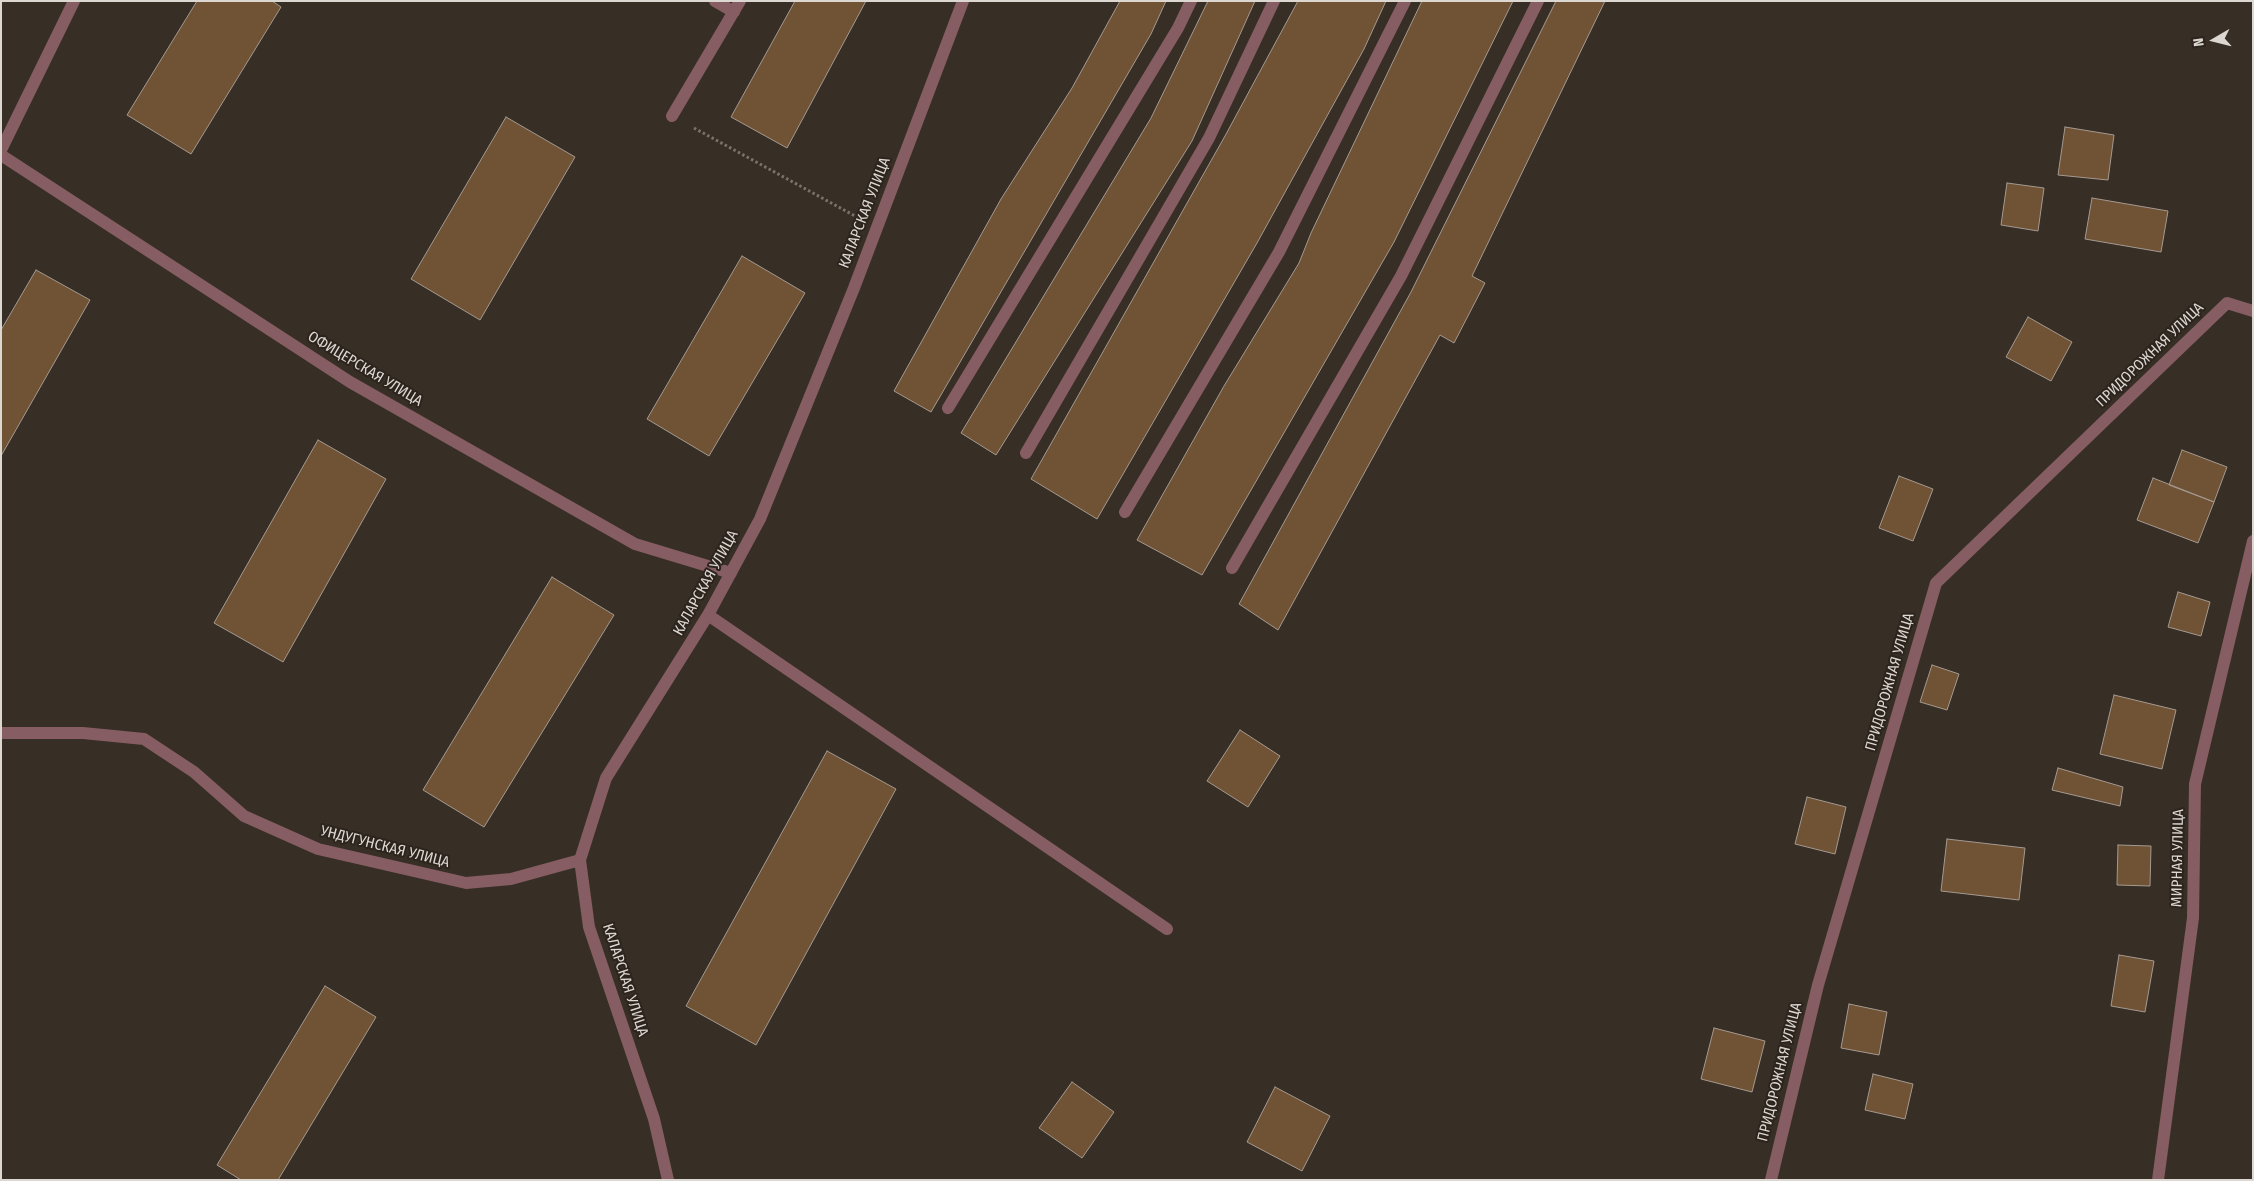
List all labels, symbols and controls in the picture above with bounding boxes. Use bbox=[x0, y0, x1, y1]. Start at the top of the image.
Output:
north arrow bbox=[2189, 15, 2239, 65]
text: N bbox=[2190, 37, 2208, 48]
street label: КАЛАРСКАЯ УЛИЦА bbox=[836, 155, 894, 271]
street label: ПРИДОРОЖНАЯ УЛИЦА bbox=[2092, 299, 2208, 411]
street label: ОФИЦЕРСКАЯ УЛИЦА bbox=[304, 328, 426, 410]
street label: КАЛАРСКАЯ УЛИЦА bbox=[670, 527, 742, 639]
street label: ПРИДОРОЖНАЯ УЛИЦА bbox=[1862, 611, 1918, 753]
street label: МИРНАЯ УЛИЦА bbox=[2168, 809, 2188, 907]
street label: УНДУГУНСКАЯ УЛИЦА bbox=[319, 822, 451, 872]
street label: КАЛАРСКАЯ УЛИЦА bbox=[598, 921, 652, 1039]
street label: ПРИДОРОЖНАЯ УЛИЦА bbox=[1754, 1001, 1806, 1143]

